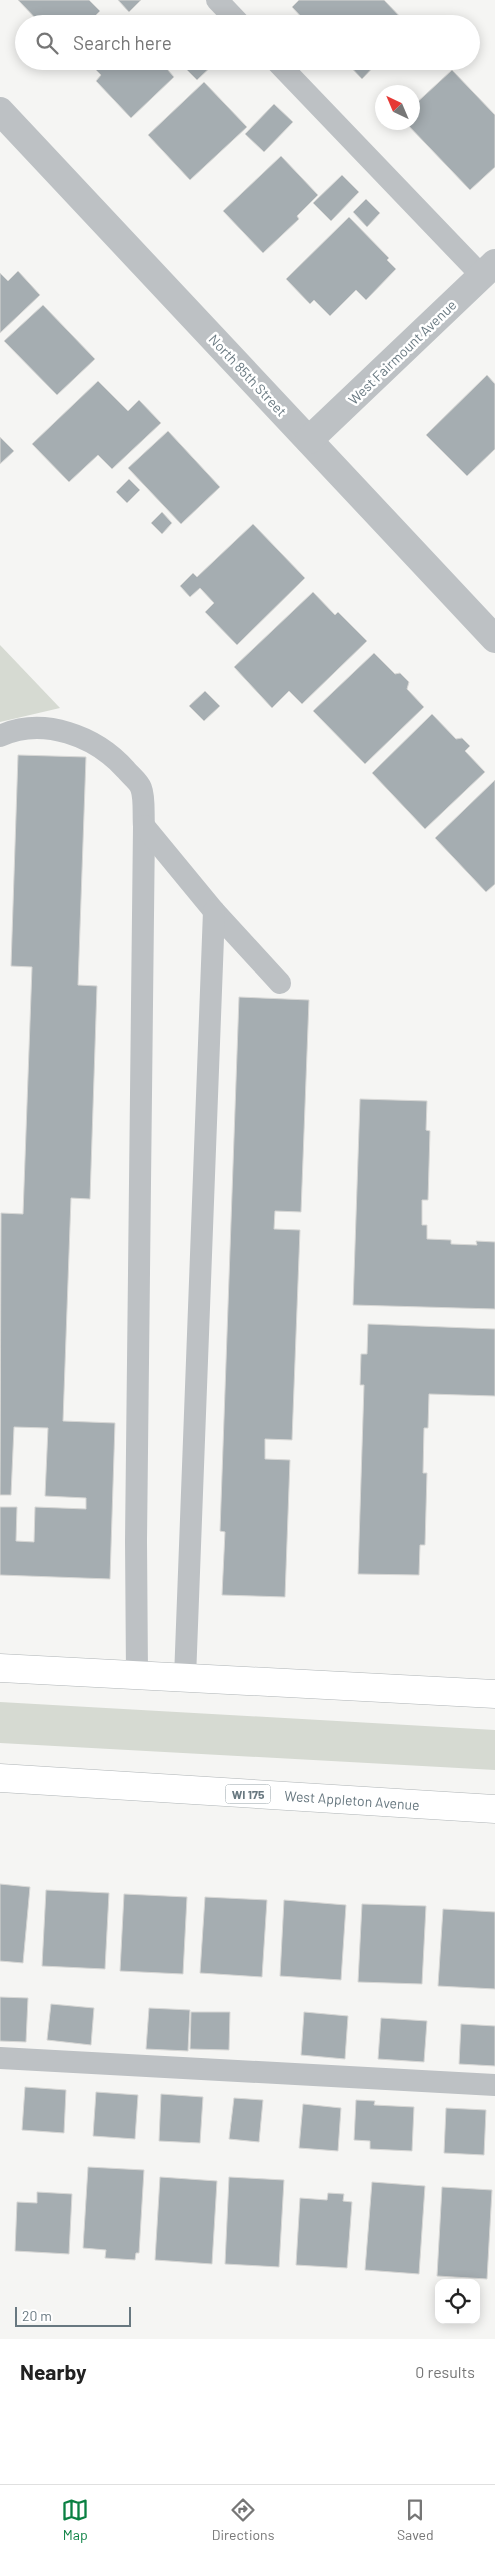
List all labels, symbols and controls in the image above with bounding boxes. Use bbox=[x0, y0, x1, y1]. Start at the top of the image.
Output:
search box bbox=[15, 15, 480, 70]
icon: search bbox=[33, 29, 61, 57]
text: Search here bbox=[73, 31, 172, 54]
north arrow bbox=[375, 85, 420, 130]
street label: West Fairmount Avenue bbox=[345, 296, 459, 408]
street label: North 85th Street bbox=[206, 330, 290, 420]
road number: WI 175 bbox=[226, 1785, 270, 1804]
street label: West Appleton Avenue bbox=[284, 1787, 420, 1813]
map controls bbox=[435, 2279, 480, 2324]
button: locate bbox=[435, 2279, 480, 2324]
scale bar bbox=[15, 2304, 131, 2327]
text: 20 m bbox=[22, 2307, 52, 2324]
text: Nearby bbox=[20, 2359, 86, 2384]
text: 0 results bbox=[415, 2362, 475, 2381]
tab: Map bbox=[61, 2496, 89, 2543]
tab: Directions bbox=[212, 2496, 274, 2543]
tab: Saved bbox=[397, 2496, 434, 2543]

